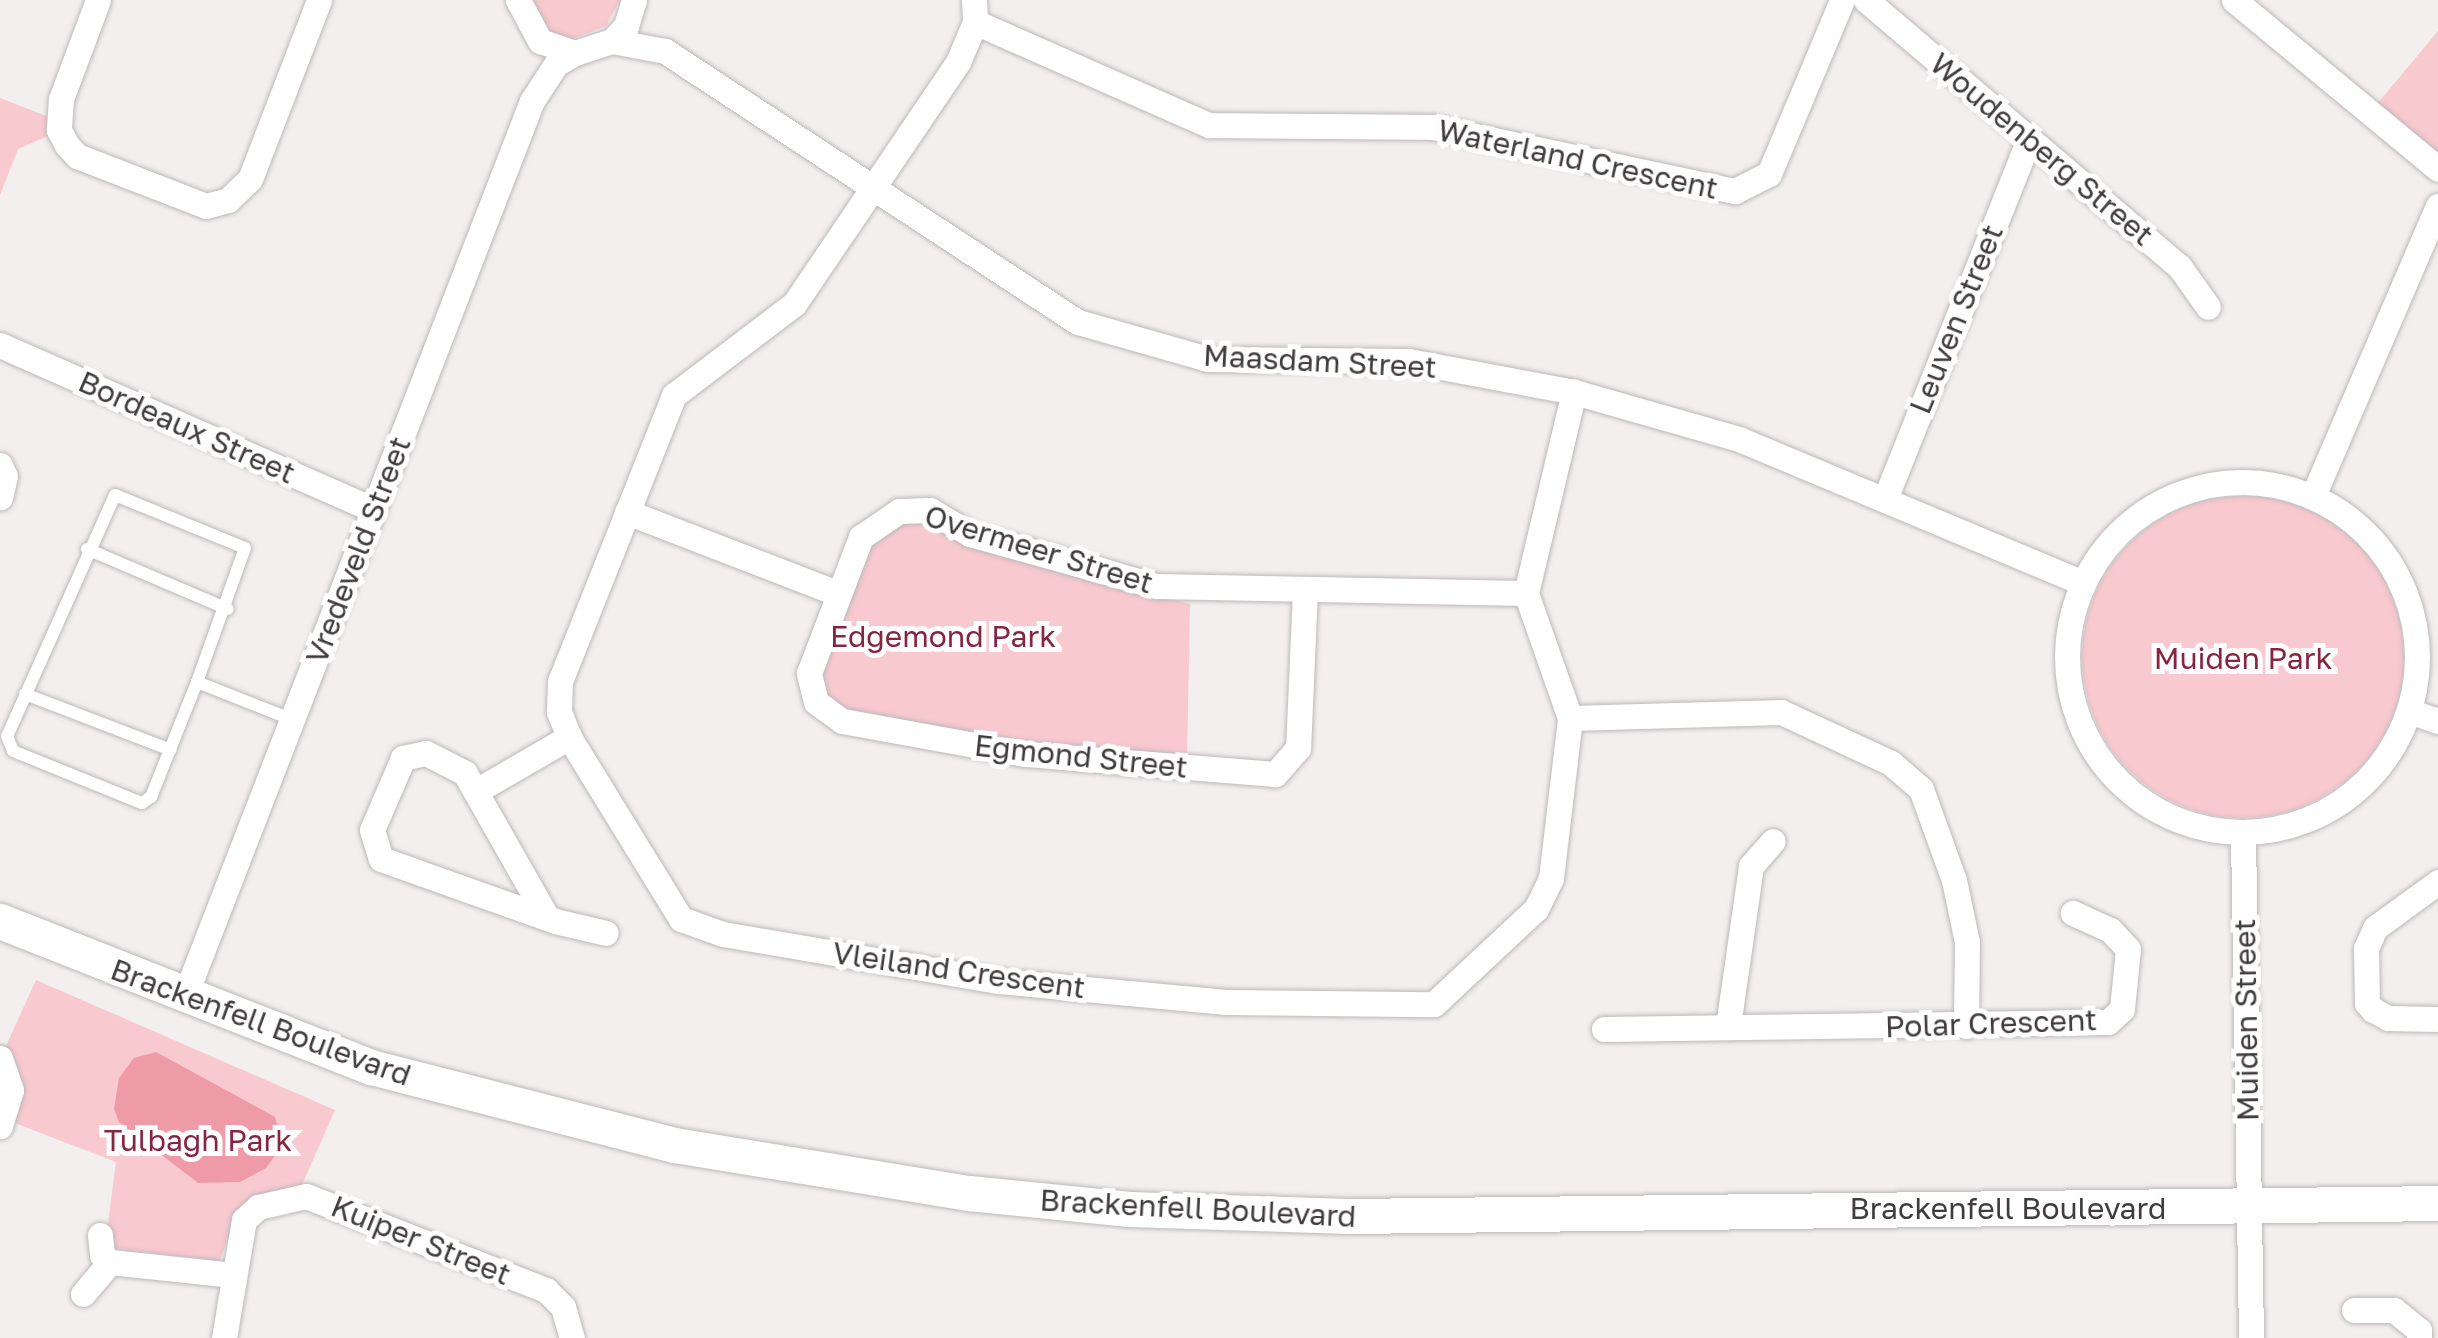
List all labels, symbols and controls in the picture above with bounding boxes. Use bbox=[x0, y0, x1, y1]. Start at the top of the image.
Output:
street label: Woudenberg Street bbox=[1923, 45, 2161, 253]
street label: Waterland Crescent bbox=[1435, 112, 1721, 206]
street label: Leuven Street bbox=[1902, 219, 2010, 419]
street label: Maasdam Street bbox=[1202, 337, 1438, 385]
street label: Bordeaux Street bbox=[73, 363, 301, 491]
street label: Vredeveld Street bbox=[298, 431, 418, 669]
street label: Overmeer Street bbox=[920, 497, 1158, 601]
park label: Edgemond Park bbox=[830, 618, 1056, 654]
park label: Muiden Park bbox=[2154, 640, 2332, 676]
street label: Egmond Street bbox=[973, 727, 1189, 785]
street label: Muiden Street bbox=[2226, 918, 2266, 1122]
street label: Vleiland Crescent bbox=[830, 934, 1088, 1006]
street label: Brackenfell Boulevard bbox=[106, 951, 416, 1093]
street label: Polar Crescent bbox=[1884, 1001, 2098, 1045]
park label: Tulbagh Park bbox=[104, 1122, 292, 1158]
street label: Brackenfell Boulevard bbox=[1039, 1182, 1357, 1234]
street label: Kuiper Street bbox=[326, 1188, 516, 1292]
street label: Brackenfell Boulevard bbox=[1850, 1190, 2166, 1226]

